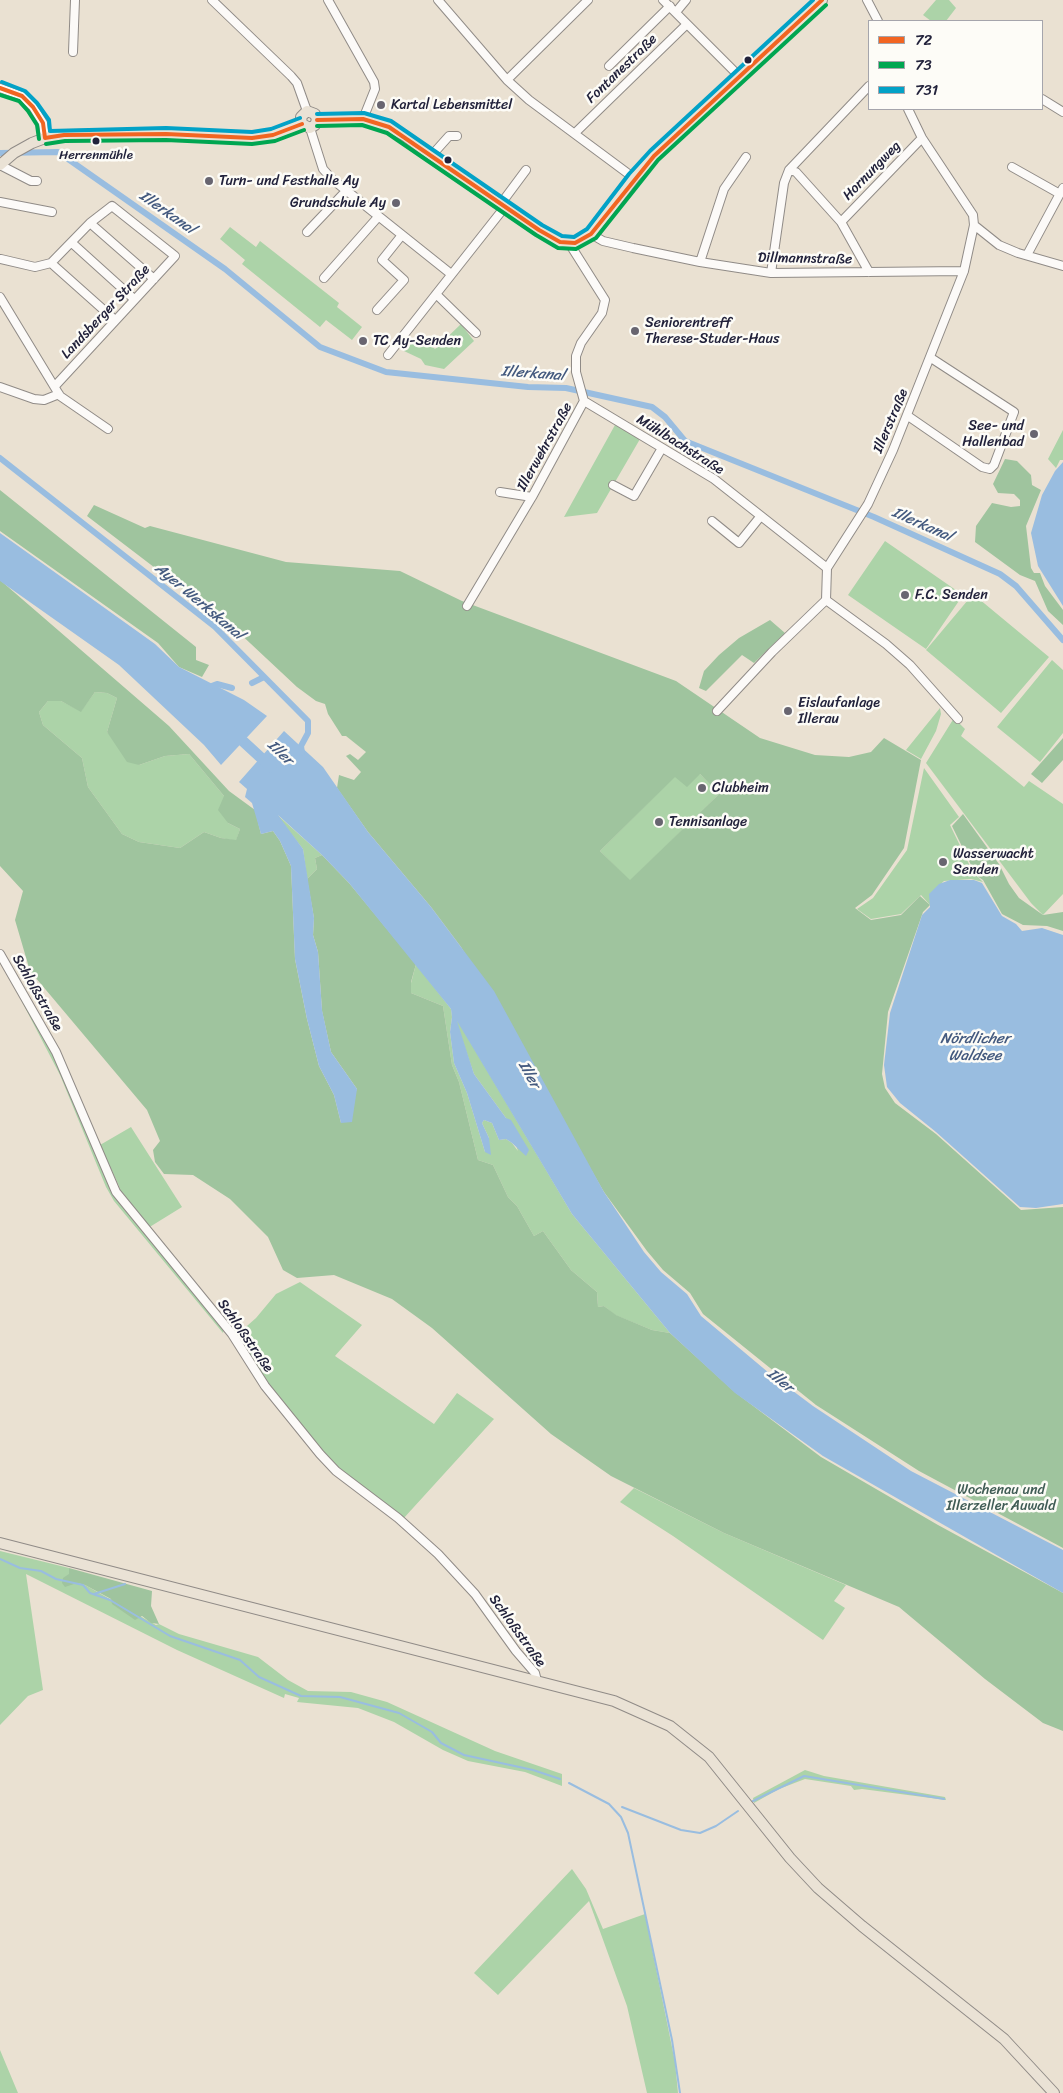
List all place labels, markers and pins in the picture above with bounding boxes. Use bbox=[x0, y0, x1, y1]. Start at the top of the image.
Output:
unlabelled marker bbox=[743, 55, 753, 65]
place label: Kartal Lebensmittel bbox=[391, 97, 512, 113]
marker: Kartal Lebensmittel bbox=[375, 99, 387, 111]
marker: Herrenmühle bbox=[91, 136, 101, 146]
place label: Herrenmühle bbox=[59, 148, 133, 164]
unlabelled marker bbox=[443, 155, 453, 165]
place label: Turn- und Festhalle Ay bbox=[219, 173, 359, 189]
marker: Turn- und Festhalle Ay bbox=[203, 175, 215, 187]
place label: Grundschule Ay bbox=[290, 195, 386, 211]
marker: Grundschule Ay bbox=[390, 197, 402, 209]
place label: Seniorentreff Therese-Studer-Haus bbox=[645, 315, 779, 348]
marker: Seniorentreff Therese-Studer-Haus bbox=[629, 325, 641, 337]
place label: TC Ay-Senden bbox=[373, 333, 461, 349]
marker: TC Ay-Senden bbox=[357, 335, 369, 347]
place label: See- und Hallenbad bbox=[962, 418, 1024, 451]
marker: See- und Hallenbad bbox=[1028, 428, 1040, 440]
place label: F.C. Senden bbox=[915, 587, 988, 603]
marker: F.C. Senden bbox=[899, 589, 911, 601]
place label: Eislaufanlage Illerau bbox=[798, 695, 880, 728]
marker: Eislaufanlage Illerau bbox=[782, 705, 794, 717]
place label: Clubheim bbox=[712, 780, 769, 796]
marker: Clubheim bbox=[696, 782, 708, 794]
place label: Tennisanlage bbox=[669, 814, 747, 830]
marker: Tennisanlage bbox=[653, 816, 665, 828]
place label: Wasserwacht Senden bbox=[953, 846, 1034, 879]
marker: Wasserwacht Senden bbox=[937, 856, 949, 868]

